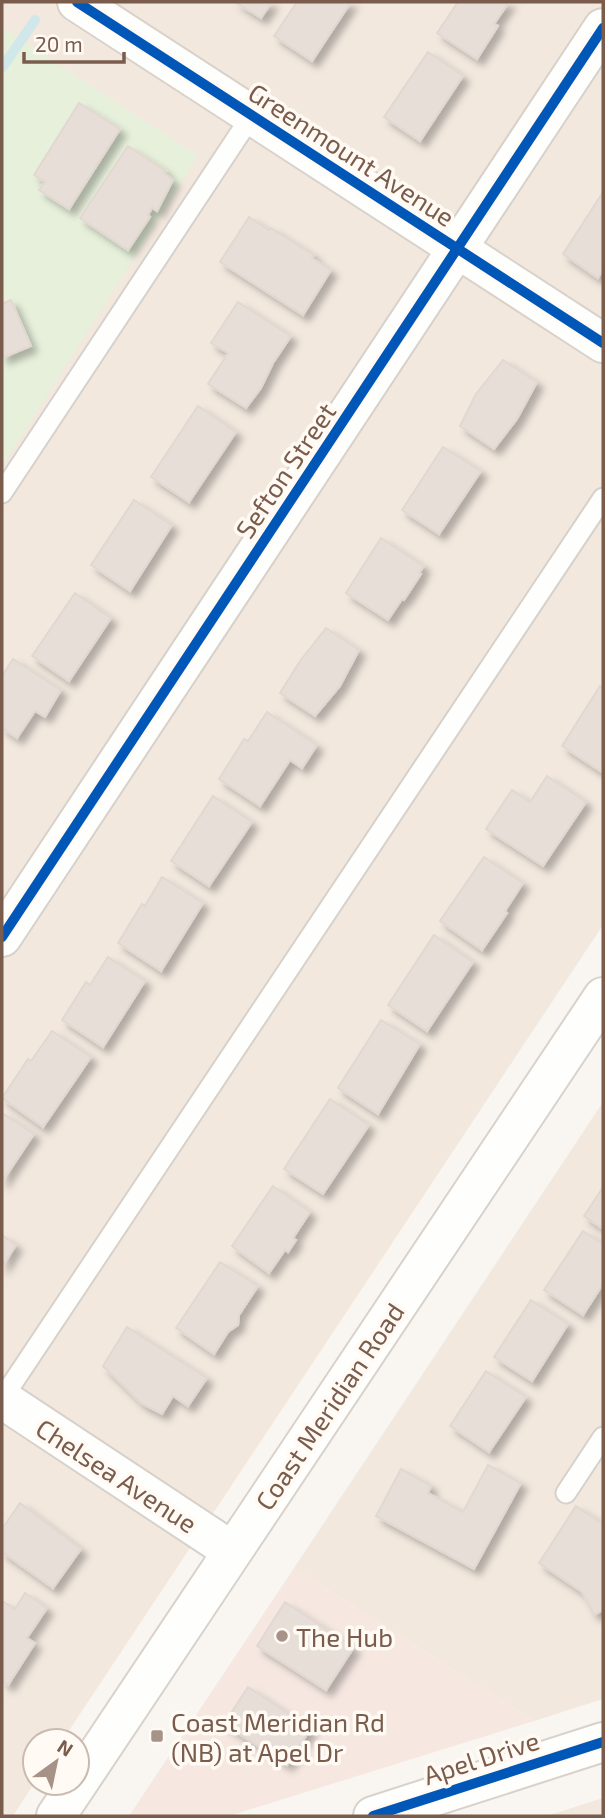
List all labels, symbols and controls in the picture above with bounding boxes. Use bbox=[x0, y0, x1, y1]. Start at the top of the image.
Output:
scale bar bbox=[24, 21, 124, 65]
text: 20 m bbox=[35, 31, 83, 56]
street label: Greenmount Avenue bbox=[243, 76, 461, 232]
street label: Sefton Street bbox=[228, 396, 342, 543]
street label: Coast Meridian Road bbox=[248, 1297, 410, 1515]
street label: Chelsea Avenue bbox=[31, 1412, 203, 1538]
place label: The Hub bbox=[296, 1621, 393, 1652]
marker: The Hub bbox=[274, 1628, 290, 1644]
place label: Coast Meridian Rd (NB) at Apel Dr bbox=[171, 1706, 385, 1767]
street label: Apel Drive bbox=[419, 1724, 543, 1790]
north arrow bbox=[21, 1727, 91, 1797]
marker: Coast Meridian Rd (NB) at Apel Dr bbox=[149, 1728, 165, 1744]
text: N bbox=[54, 1734, 78, 1761]

